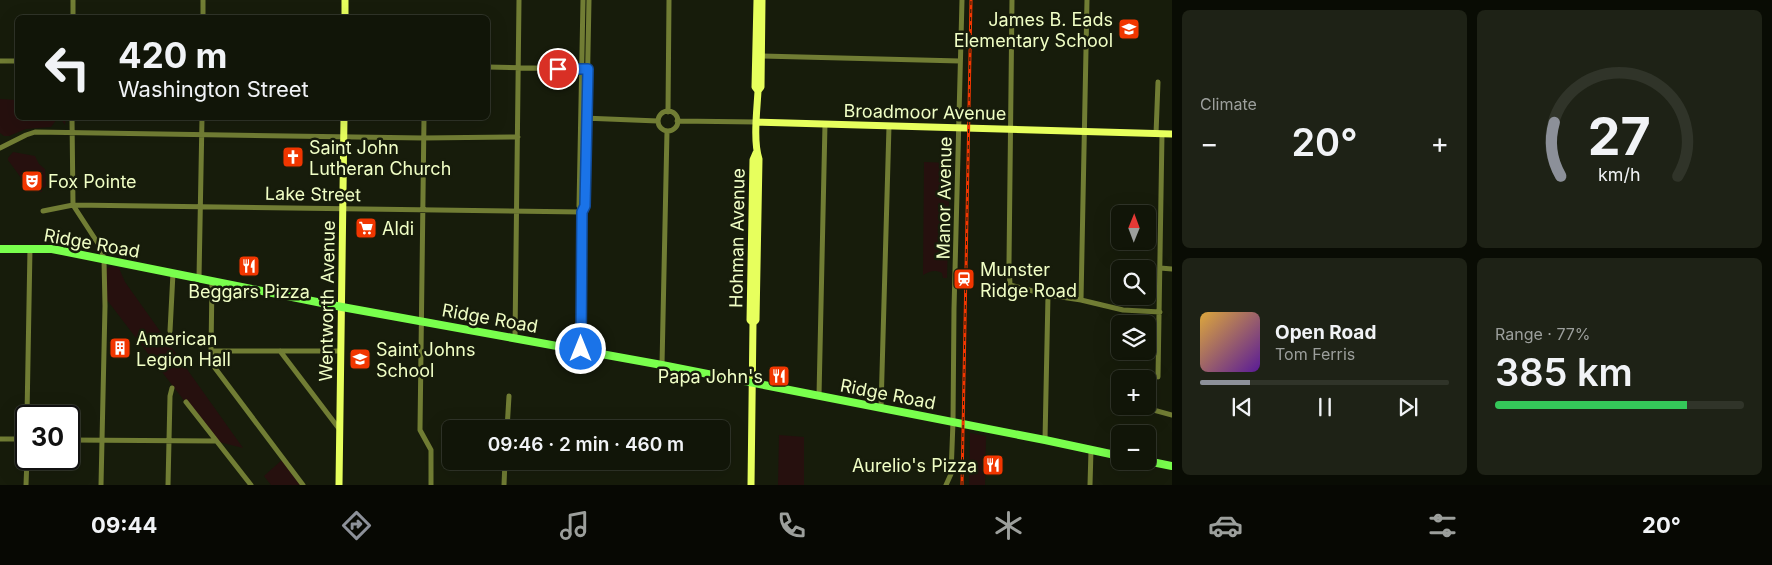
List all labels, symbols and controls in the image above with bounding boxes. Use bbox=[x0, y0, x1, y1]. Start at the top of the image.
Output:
place label: James B. Eads Elementary School bbox=[954, 9, 1113, 51]
school or university icon: James B. Eads Elementary School bbox=[1117, 17, 1141, 41]
text: 420 m bbox=[118, 34, 228, 76]
icon: left bbox=[35, 35, 100, 100]
pin bbox=[537, 48, 579, 90]
icon: arrive bbox=[544, 55, 572, 83]
text: Washington Street bbox=[118, 76, 309, 102]
text: Climate bbox=[1200, 94, 1257, 114]
street label: Broadmoor Avenue bbox=[843, 100, 1007, 124]
text: 27 bbox=[1588, 105, 1651, 168]
text: 20° bbox=[1291, 119, 1358, 165]
text: − bbox=[1200, 126, 1219, 160]
text: + bbox=[1430, 126, 1449, 160]
street label: Manor Avenue bbox=[932, 136, 956, 260]
place label: Saint John Lutheran Church bbox=[309, 137, 451, 179]
church icon: Saint John Lutheran Church bbox=[281, 145, 305, 169]
text: km/h bbox=[1598, 164, 1641, 185]
street label: Hohman Avenue bbox=[725, 168, 749, 308]
theatre icon: Fox Pointe bbox=[20, 169, 44, 193]
place label: Fox Pointe bbox=[48, 171, 137, 192]
street label: Lake Street bbox=[265, 183, 361, 205]
north arrow bbox=[1111, 205, 1156, 250]
map controls bbox=[1111, 205, 1156, 470]
supermarket icon: Aldi bbox=[354, 216, 378, 240]
place label: Aldi bbox=[382, 218, 414, 239]
street label: Wentworth Avenue bbox=[315, 220, 339, 382]
street label: Ridge Road bbox=[42, 224, 142, 262]
restaurant icon: Beggars Pizza bbox=[237, 254, 261, 278]
place label: Munster Ridge Road bbox=[980, 259, 1077, 301]
button: search bbox=[1111, 260, 1156, 305]
station icon: Munster Ridge Road bbox=[952, 267, 976, 291]
place label: Beggars Pizza bbox=[188, 281, 310, 302]
street label: Ridge Road bbox=[440, 299, 540, 337]
button: layers bbox=[1111, 315, 1156, 360]
text: Open Road bbox=[1275, 321, 1376, 344]
position arrow bbox=[554, 322, 606, 374]
text: Range · 77% bbox=[1495, 324, 1591, 344]
place label: American Legion Hall bbox=[136, 328, 231, 370]
building icon: American Legion Hall bbox=[108, 336, 132, 360]
place label: Saint Johns School bbox=[376, 339, 475, 381]
text: Tom Ferris bbox=[1275, 344, 1355, 364]
school or university icon: Saint Johns School bbox=[348, 347, 372, 371]
text: 385 km bbox=[1495, 349, 1633, 395]
restaurant icon: Papa John's bbox=[767, 364, 791, 388]
place label: Papa John's bbox=[658, 366, 763, 387]
button: + bbox=[1111, 370, 1156, 415]
street label: Ridge Road bbox=[838, 374, 938, 414]
icon: previous bbox=[1228, 393, 1256, 421]
icon: pause bbox=[1311, 393, 1339, 421]
icon: next bbox=[1394, 393, 1422, 421]
speed limit sign: 30 bbox=[15, 405, 80, 470]
button: − bbox=[1111, 425, 1156, 470]
text: 09:46 · 2 min · 460 m bbox=[488, 433, 684, 456]
restaurant icon: Aurelio's Pizza bbox=[981, 453, 1005, 477]
place label: Aurelio's Pizza bbox=[852, 455, 977, 476]
icon: directions bbox=[339, 508, 374, 543]
icon: music bbox=[557, 508, 592, 543]
icon: phone bbox=[774, 508, 809, 543]
icon: climate bbox=[991, 508, 1026, 543]
icon: car bbox=[1208, 508, 1243, 543]
icon: filters bbox=[1425, 508, 1460, 543]
text: 09:44 bbox=[91, 512, 157, 538]
text: 20° bbox=[1642, 512, 1681, 538]

